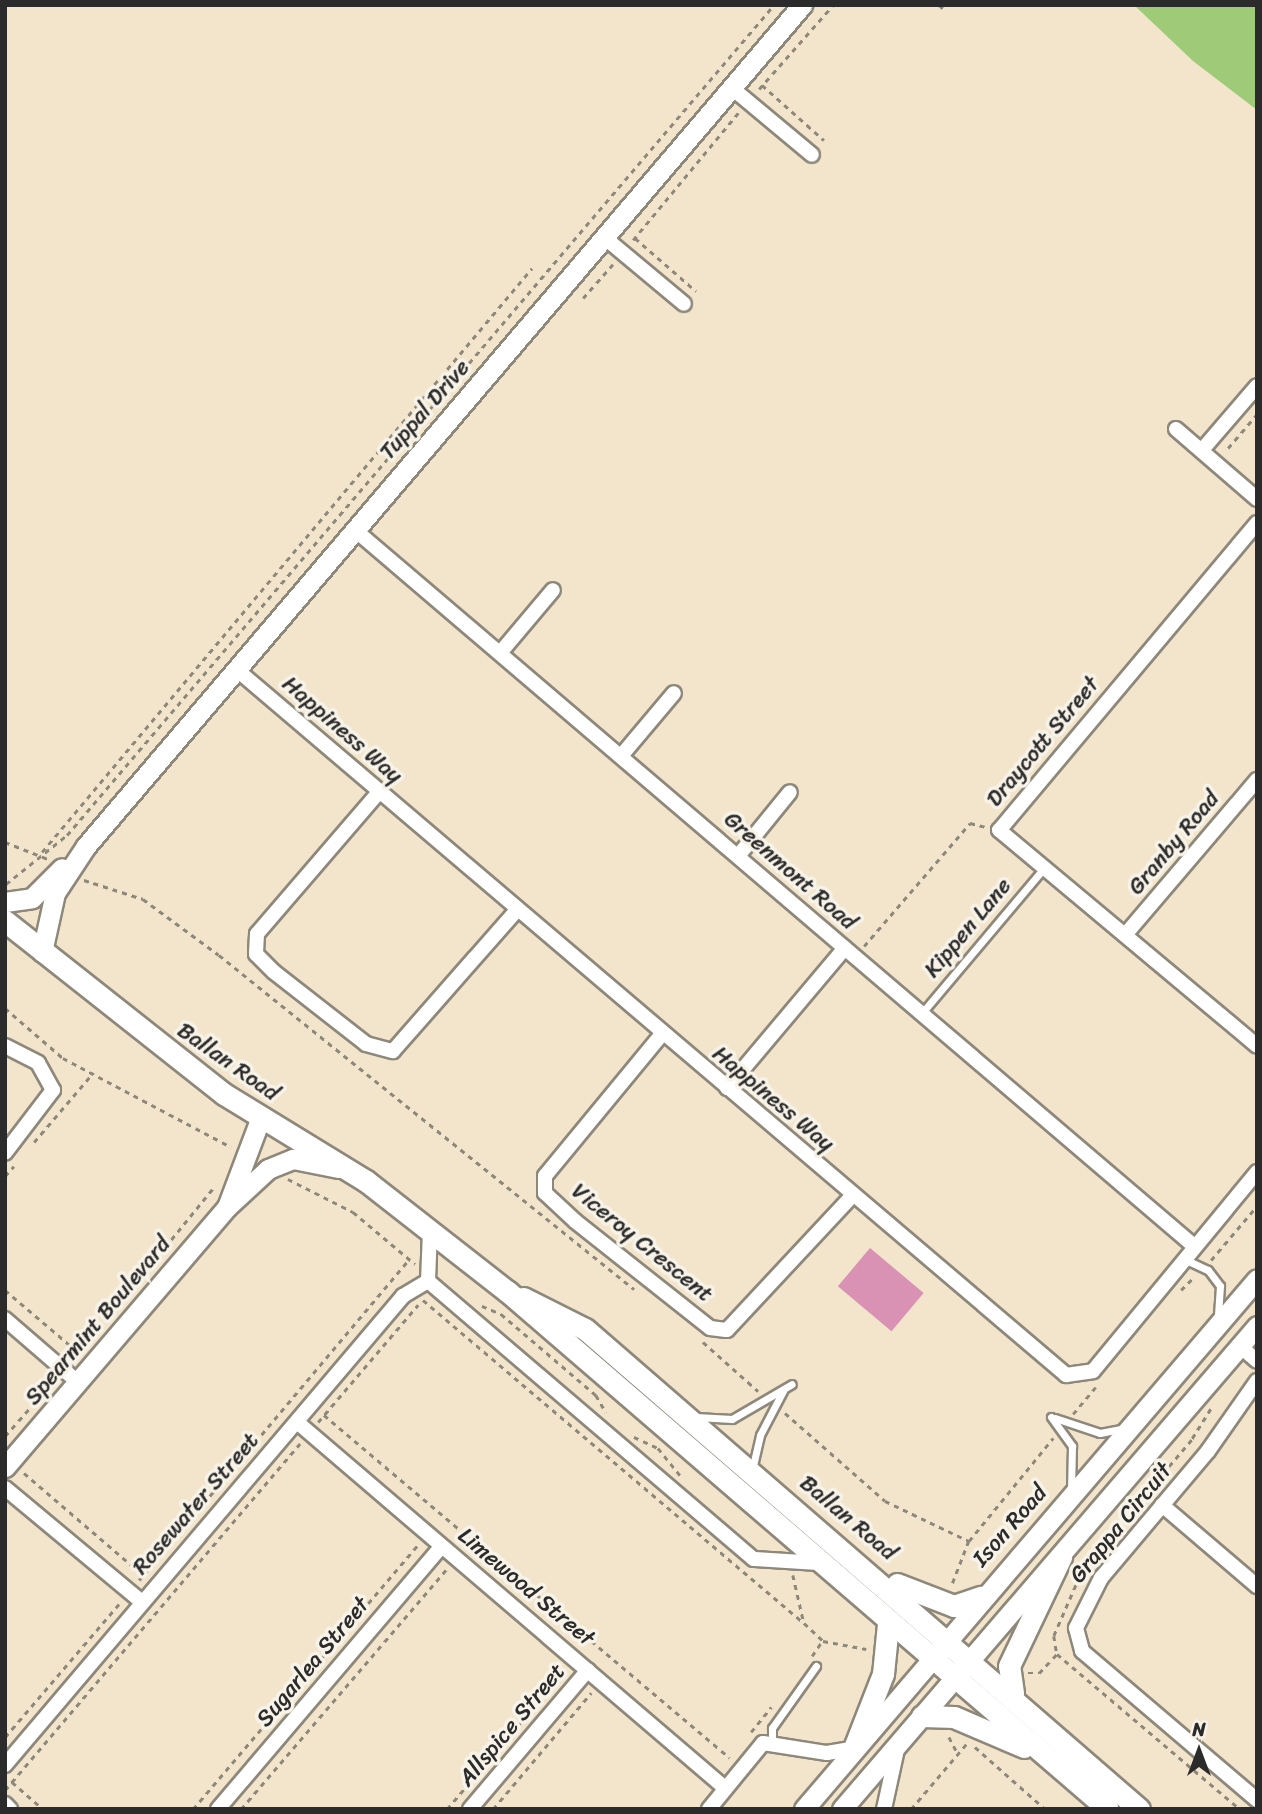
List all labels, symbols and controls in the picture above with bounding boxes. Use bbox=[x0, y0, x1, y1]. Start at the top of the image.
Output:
street label: Tuppal Drive bbox=[374, 354, 476, 466]
street label: Happiness Way bbox=[276, 670, 408, 790]
street label: Draycott Street bbox=[980, 671, 1106, 813]
street label: Granby Road bbox=[1123, 785, 1225, 901]
street label: Greenmont Road bbox=[718, 806, 862, 936]
street label: Kippen Lane bbox=[918, 873, 1018, 983]
street label: Ballan Road bbox=[172, 1017, 284, 1107]
street label: Happiness Way bbox=[707, 1040, 839, 1158]
street label: Viceroy Crescent bbox=[566, 1178, 718, 1308]
street label: Spearmint Boulevard bbox=[19, 1231, 177, 1411]
street label: Rosewater Street bbox=[127, 1427, 265, 1581]
street label: Grappa Circuit bbox=[1064, 1457, 1178, 1589]
street label: Ballan Road bbox=[794, 1469, 902, 1567]
street label: Ison Road bbox=[967, 1480, 1053, 1572]
street label: Limewood Street bbox=[452, 1522, 600, 1652]
street label: Sugarlea Street bbox=[251, 1591, 375, 1733]
street label: Allspice Street bbox=[453, 1658, 571, 1792]
text: N bbox=[1192, 1713, 1206, 1746]
north arrow bbox=[1164, 1716, 1234, 1786]

